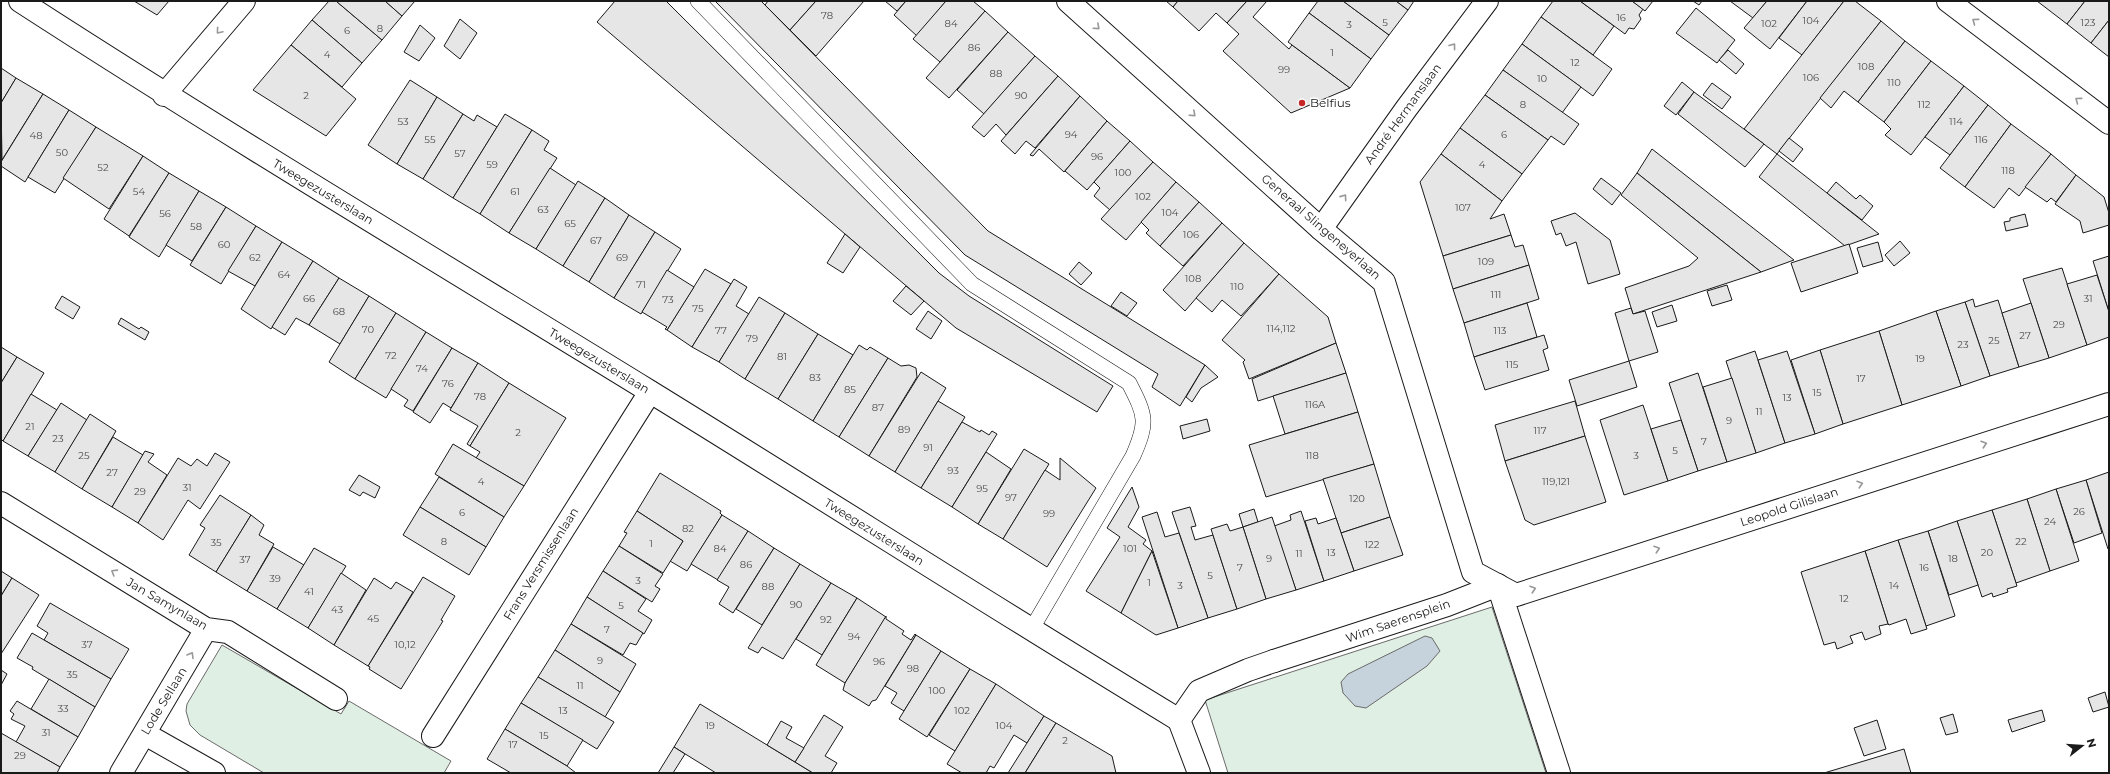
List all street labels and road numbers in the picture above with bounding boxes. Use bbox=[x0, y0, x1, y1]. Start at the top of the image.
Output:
street label: André Hermanslaan bbox=[1361, 60, 1444, 167]
street label: Tweegezusterslaan bbox=[270, 156, 376, 228]
street label: Generaal Slingeneyerlaan bbox=[1259, 171, 1384, 283]
street label: Tweegezusterslaan bbox=[546, 325, 652, 397]
street label: Leopold Gilislaan bbox=[1738, 484, 1840, 529]
street label: Tweegezusterslaan bbox=[822, 495, 927, 568]
street label: Frans Versmissenlaan bbox=[500, 505, 581, 623]
street label: Jan Samynlaan bbox=[123, 574, 211, 633]
street label: Wim Saerensplein bbox=[1344, 596, 1452, 645]
street label: Lode Sellaan bbox=[137, 664, 190, 737]

